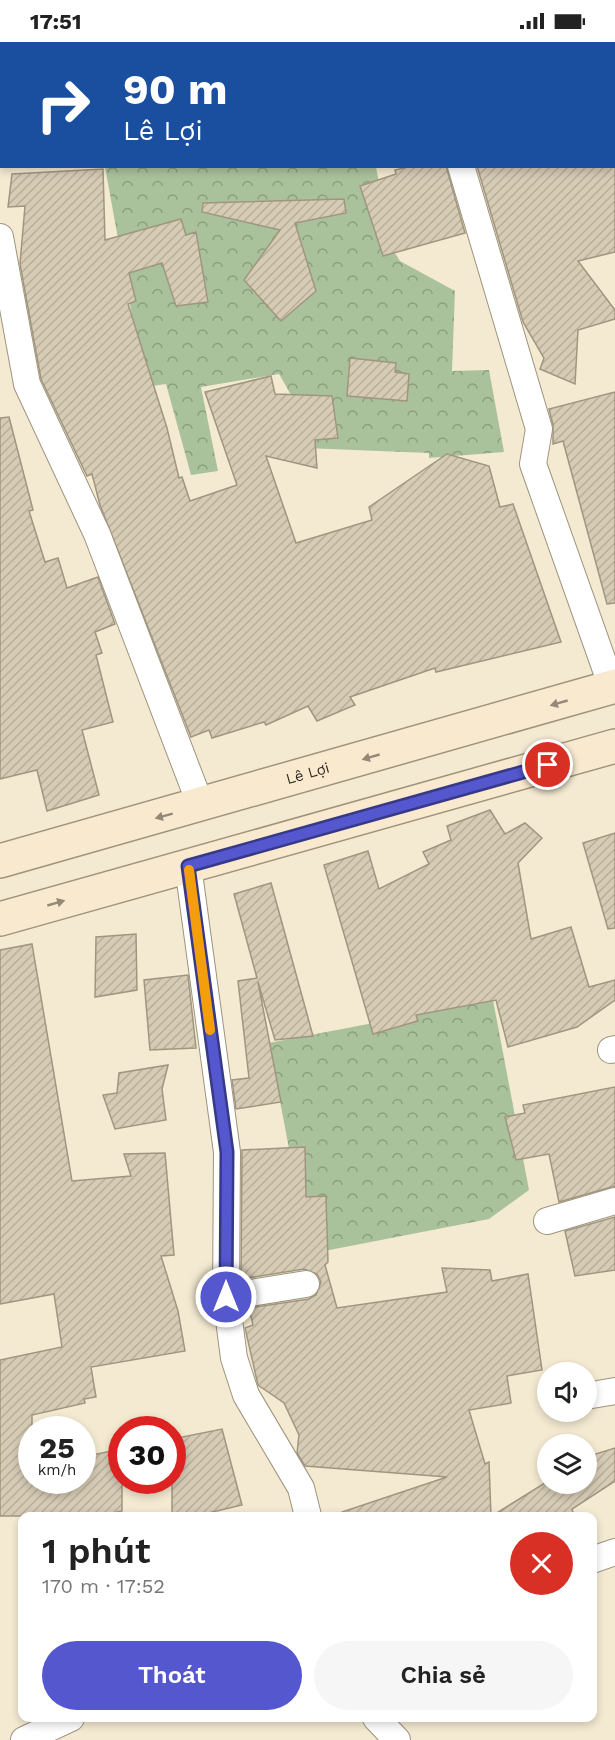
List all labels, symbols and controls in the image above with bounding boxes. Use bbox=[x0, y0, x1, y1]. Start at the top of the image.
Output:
text: 17:51 bbox=[30, 9, 81, 34]
text: 90 m bbox=[123, 65, 227, 114]
icon: right bbox=[24, 66, 102, 144]
text: Lê Lợi bbox=[123, 115, 203, 147]
one-way arrow bbox=[550, 699, 568, 708]
pin bbox=[522, 739, 573, 790]
icon: arrive bbox=[531, 748, 564, 781]
one-way arrow bbox=[362, 753, 380, 762]
street label: Lê Lợi bbox=[284, 759, 332, 788]
one-way arrow bbox=[155, 812, 173, 821]
one-way arrow bbox=[47, 898, 65, 907]
position arrow bbox=[194, 1265, 258, 1329]
map controls bbox=[537, 1362, 597, 1494]
button: sound bbox=[537, 1362, 597, 1422]
speed limit sign: 30 bbox=[108, 1416, 186, 1494]
text: 25 bbox=[39, 1430, 75, 1465]
button: layers bbox=[537, 1434, 597, 1494]
text: km/h bbox=[38, 1461, 76, 1479]
text: 1 phút bbox=[42, 1530, 151, 1572]
button: close bbox=[510, 1532, 573, 1595]
text: 170 m · 17:52 bbox=[42, 1574, 165, 1598]
button: Thoát bbox=[42, 1641, 302, 1710]
button: Chia sẻ bbox=[314, 1641, 573, 1710]

